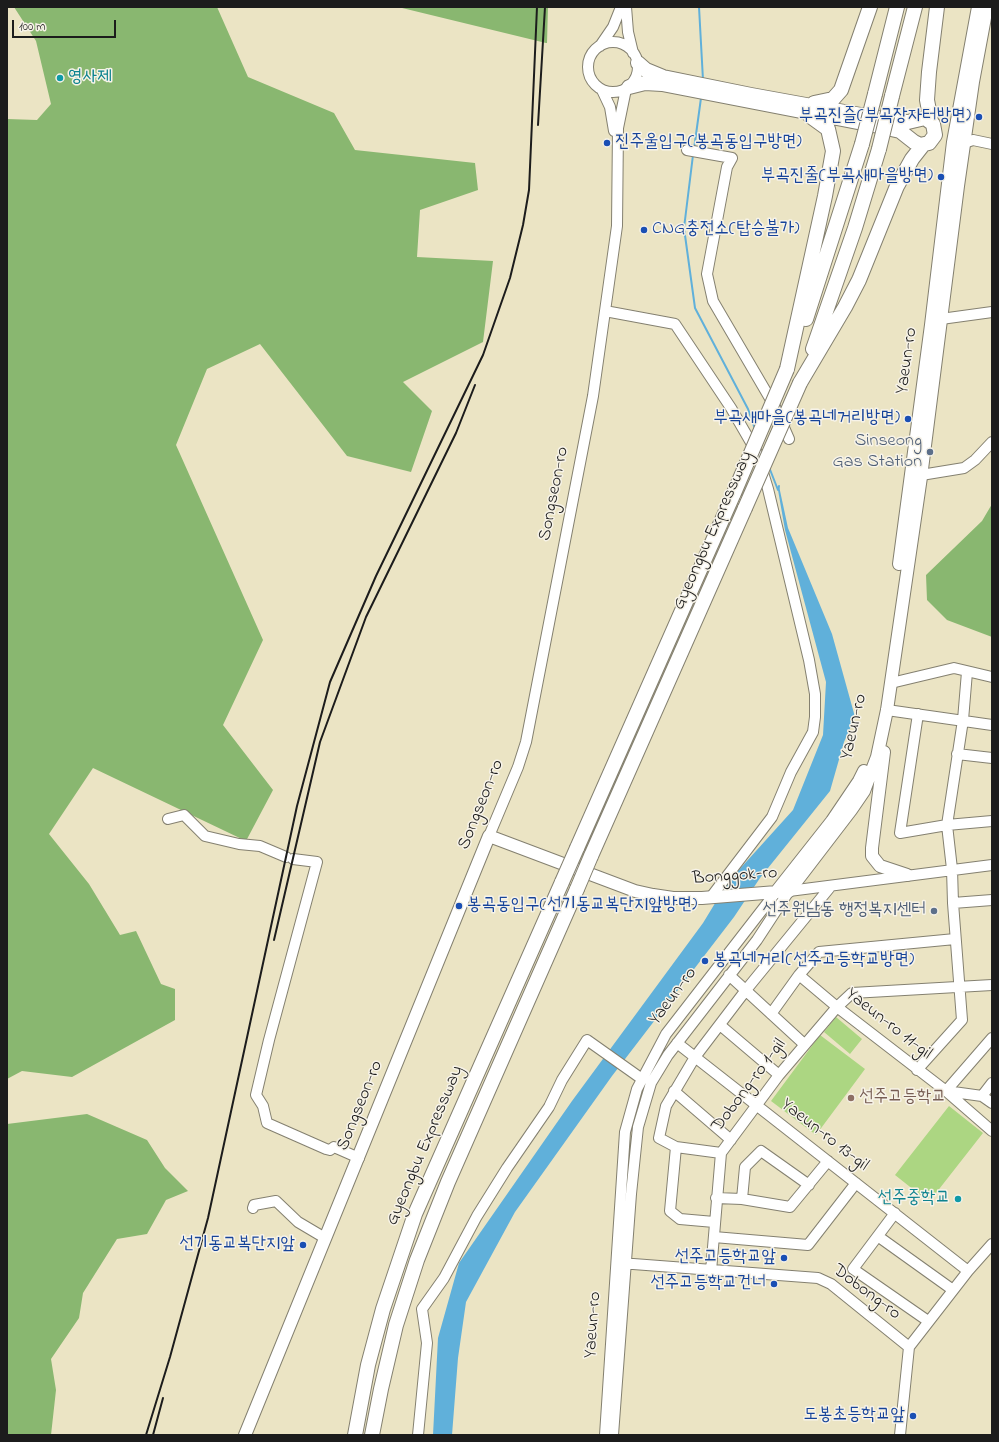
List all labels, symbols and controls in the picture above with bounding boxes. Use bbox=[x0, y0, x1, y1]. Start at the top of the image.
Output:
scale bar bbox=[14, 12, 118, 38]
text: 100 m bbox=[19, 18, 46, 36]
place label: 영사제 bbox=[68, 67, 111, 89]
marker: 영사제 bbox=[55, 73, 65, 83]
place label: 부곡진즐(부곡장자터방면) bbox=[799, 106, 971, 128]
marker: 부곡진즐(부곡장자터방면) bbox=[974, 112, 984, 122]
place label: 진주울입구(봉곡동입구방면) bbox=[615, 132, 802, 154]
marker: 진주울입구(봉곡동입구방면) bbox=[602, 138, 612, 148]
place label: 부곡진줄(부곡새마을방면) bbox=[761, 166, 933, 188]
marker: 부곡진줄(부곡새마을방면) bbox=[936, 172, 946, 182]
place label: CNG충전소(탑승불가) bbox=[652, 219, 800, 241]
marker: CNG충전소(탑승불가) bbox=[639, 225, 649, 235]
street label: Yaeun-ro bbox=[893, 326, 923, 396]
place label: 부곡새마을(봉곡네거리방면) bbox=[713, 408, 900, 430]
marker: 부곡새마을(봉곡네거리방면) bbox=[903, 414, 913, 424]
place label: Sinseong Gas Station bbox=[832, 431, 922, 474]
street label: Songseon-ro bbox=[535, 445, 575, 543]
marker: Sinseong Gas Station bbox=[925, 447, 935, 457]
street label: Gyeongbu Expressway bbox=[669, 448, 759, 614]
street label: Yaeun-ro bbox=[837, 692, 873, 762]
street label: Songseon-ro bbox=[454, 757, 510, 853]
street label: Bonggok-ro bbox=[692, 863, 778, 891]
place label: 봉곡동입구(선기동교복단지앞방면) bbox=[467, 895, 697, 917]
place label: 선주원남동 행정복지센터 bbox=[762, 900, 926, 922]
marker: 봉곡동입구(선기동교복단지앞방면) bbox=[454, 901, 464, 911]
marker: 선주원남동 행정복지센터 bbox=[929, 906, 939, 916]
place label: 봉곡네거리(선주고등학교방면) bbox=[713, 950, 914, 972]
marker: 봉곡네거리(선주고등학교방면) bbox=[700, 956, 710, 966]
street label: Yaeun-ro bbox=[645, 964, 703, 1030]
street label: Yaeun-ro 11-gil bbox=[840, 985, 936, 1065]
street label: Dobong-ro 1-gil bbox=[708, 1035, 792, 1137]
street label: Songseon-ro bbox=[333, 1058, 389, 1154]
street label: Gyeongbu Expressway bbox=[383, 1063, 469, 1229]
place label: 선주고등학교 bbox=[859, 1087, 946, 1109]
marker: 선주고등학교 bbox=[846, 1093, 856, 1103]
street label: Yaeun-ro 13-gil bbox=[776, 1095, 872, 1177]
place label: 선주중학교 bbox=[878, 1188, 950, 1210]
marker: 선주중학교 bbox=[953, 1194, 963, 1204]
place label: 선기동교복단지앞 bbox=[179, 1234, 295, 1256]
marker: 선기동교복단지앞 bbox=[298, 1240, 308, 1250]
place label: 선주고등학교앞 bbox=[675, 1247, 776, 1269]
marker: 선주고등학교앞 bbox=[779, 1253, 789, 1263]
street label: Dobong-ro bbox=[828, 1260, 904, 1326]
place label: 선주고등학교건너 bbox=[650, 1273, 766, 1295]
marker: 선주고등학교건너 bbox=[769, 1279, 779, 1289]
street label: Yaeun-ro bbox=[581, 1291, 607, 1359]
place label: 도봉초등학교앞 bbox=[804, 1405, 905, 1427]
marker: 도봉초등학교앞 bbox=[908, 1411, 918, 1421]

